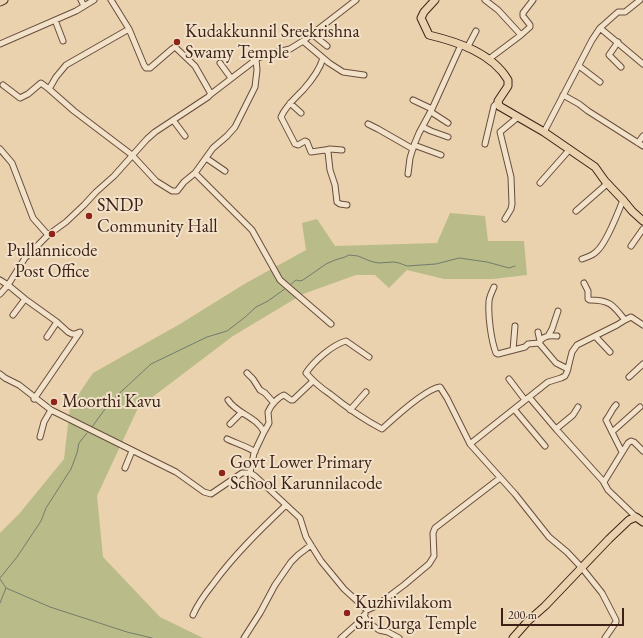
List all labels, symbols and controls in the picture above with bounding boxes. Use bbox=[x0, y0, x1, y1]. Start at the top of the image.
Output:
place label: Kudakkunnil Sreekrishna Swamy Temple bbox=[185, 21, 360, 64]
marker: Kudakkunnil Sreekrishna Swamy Temple bbox=[172, 37, 182, 47]
place label: SNDP Community Hall bbox=[97, 195, 218, 238]
marker: SNDP Community Hall bbox=[84, 211, 94, 221]
marker: Pullannicode Post Office bbox=[47, 229, 57, 239]
place label: Pullannicode Post Office bbox=[7, 240, 97, 282]
place label: Moorthi Kavu bbox=[62, 391, 161, 413]
marker: Moorthi Kavu bbox=[49, 397, 59, 407]
place label: Govt Lower Primary School Karunnilacode bbox=[230, 452, 382, 494]
marker: Govt Lower Primary School Karunnilacode bbox=[217, 468, 227, 478]
place label: Kuzhivilakom Sri Durga Temple bbox=[355, 592, 477, 634]
scale bar bbox=[503, 600, 626, 626]
text: 200 m bbox=[508, 607, 537, 623]
marker: Kuzhivilakom Sri Durga Temple bbox=[342, 608, 352, 618]

